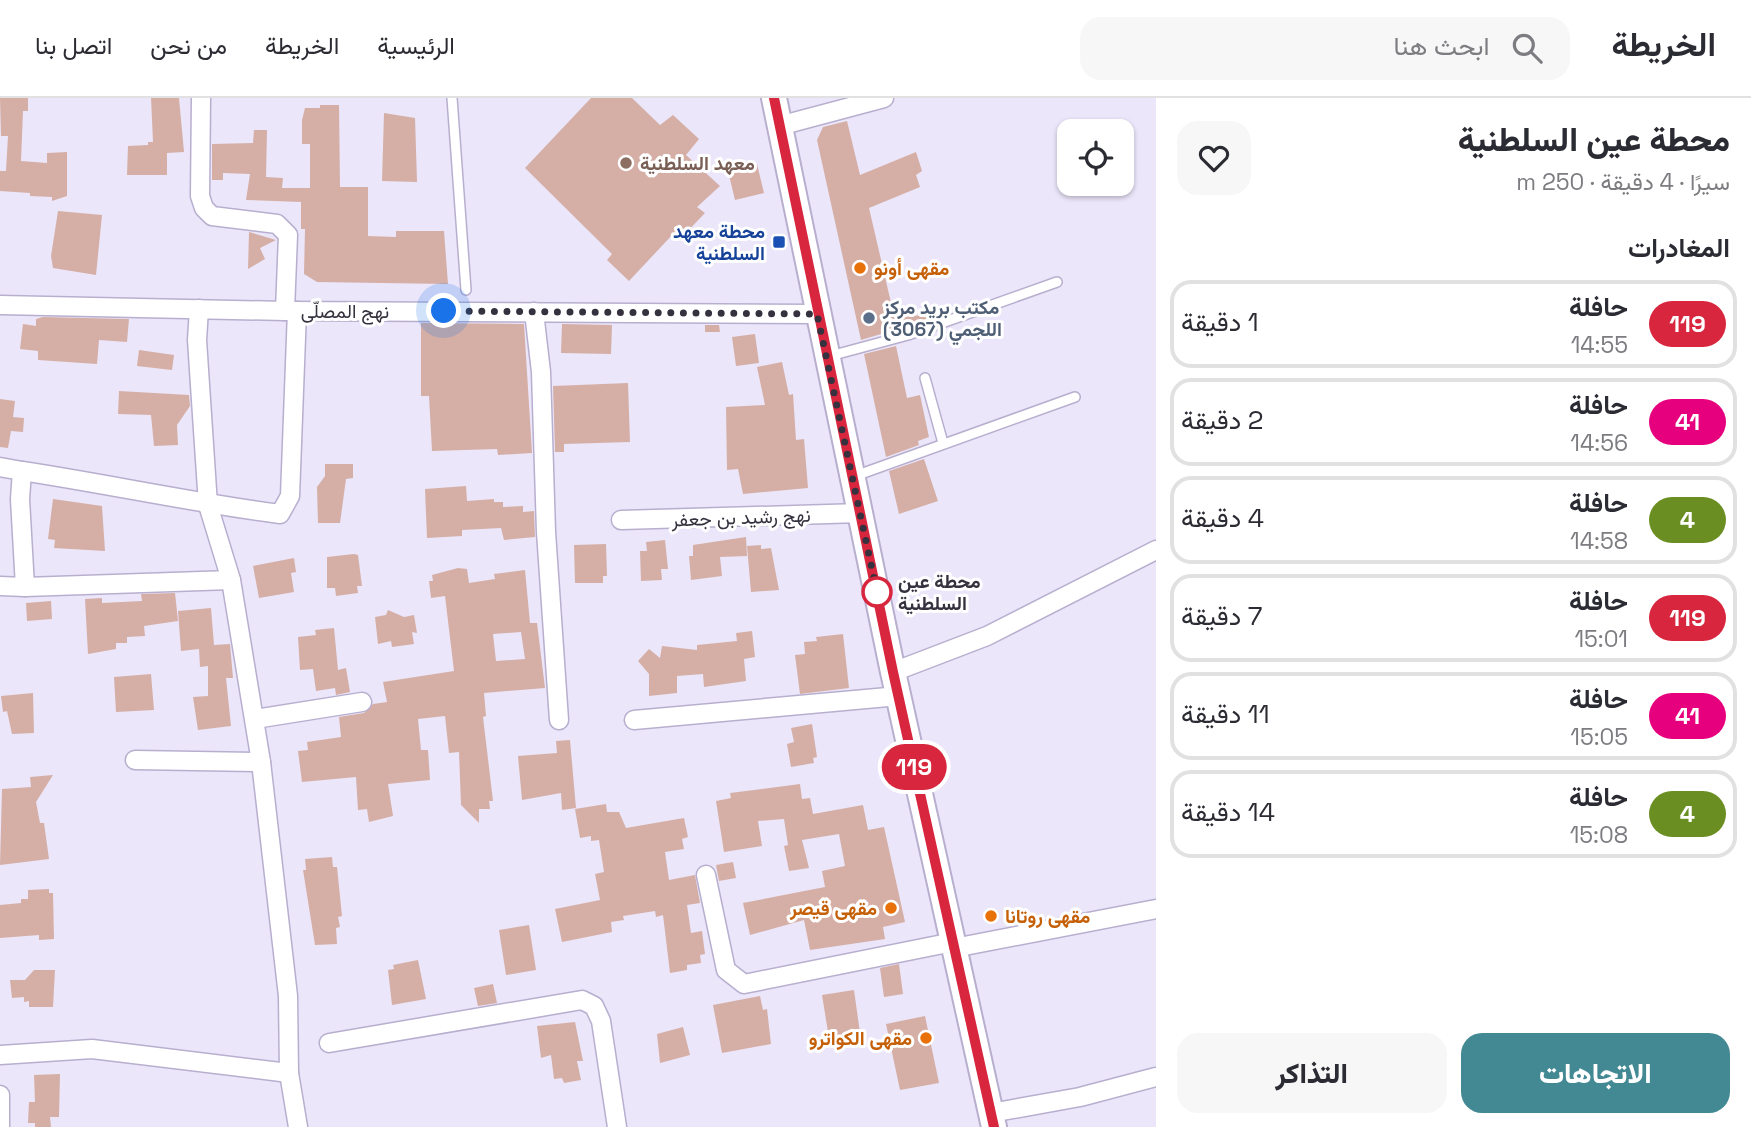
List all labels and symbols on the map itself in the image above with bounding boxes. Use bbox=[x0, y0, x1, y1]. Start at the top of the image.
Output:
place label: معهد السلطنية bbox=[640, 151, 755, 176]
marker: معهد السلطنية bbox=[618, 155, 634, 171]
place label: محطة معهد السلطنية bbox=[673, 219, 765, 266]
marker: محطة معهد السلطنية bbox=[771, 234, 787, 250]
place label: مقهى أونو bbox=[874, 256, 949, 281]
marker: مقهى أونو bbox=[852, 260, 868, 276]
your location bbox=[426, 293, 461, 328]
place label: مكتب بريد مركز اللجمي (3067) bbox=[882, 295, 1002, 346]
street label: نهج المصلّى bbox=[301, 299, 389, 325]
marker: مكتب بريد مركز اللجمي (3067) bbox=[861, 310, 877, 326]
street label: نهج رشيد بن جعفر bbox=[670, 503, 811, 533]
place label: محطة عين السلطنية bbox=[898, 569, 981, 616]
marker: محطة عين السلطنية bbox=[862, 577, 892, 607]
line badge: 119 bbox=[874, 744, 954, 790]
place label: مقهى قيصر bbox=[789, 896, 877, 921]
marker: مقهى قيصر bbox=[883, 900, 899, 916]
place label: مقهى روتانا bbox=[1005, 904, 1090, 929]
marker: مقهى روتانا bbox=[983, 908, 999, 924]
place label: مقهى الكواترو bbox=[809, 1026, 912, 1051]
marker: مقهى الكواترو bbox=[918, 1030, 934, 1046]

